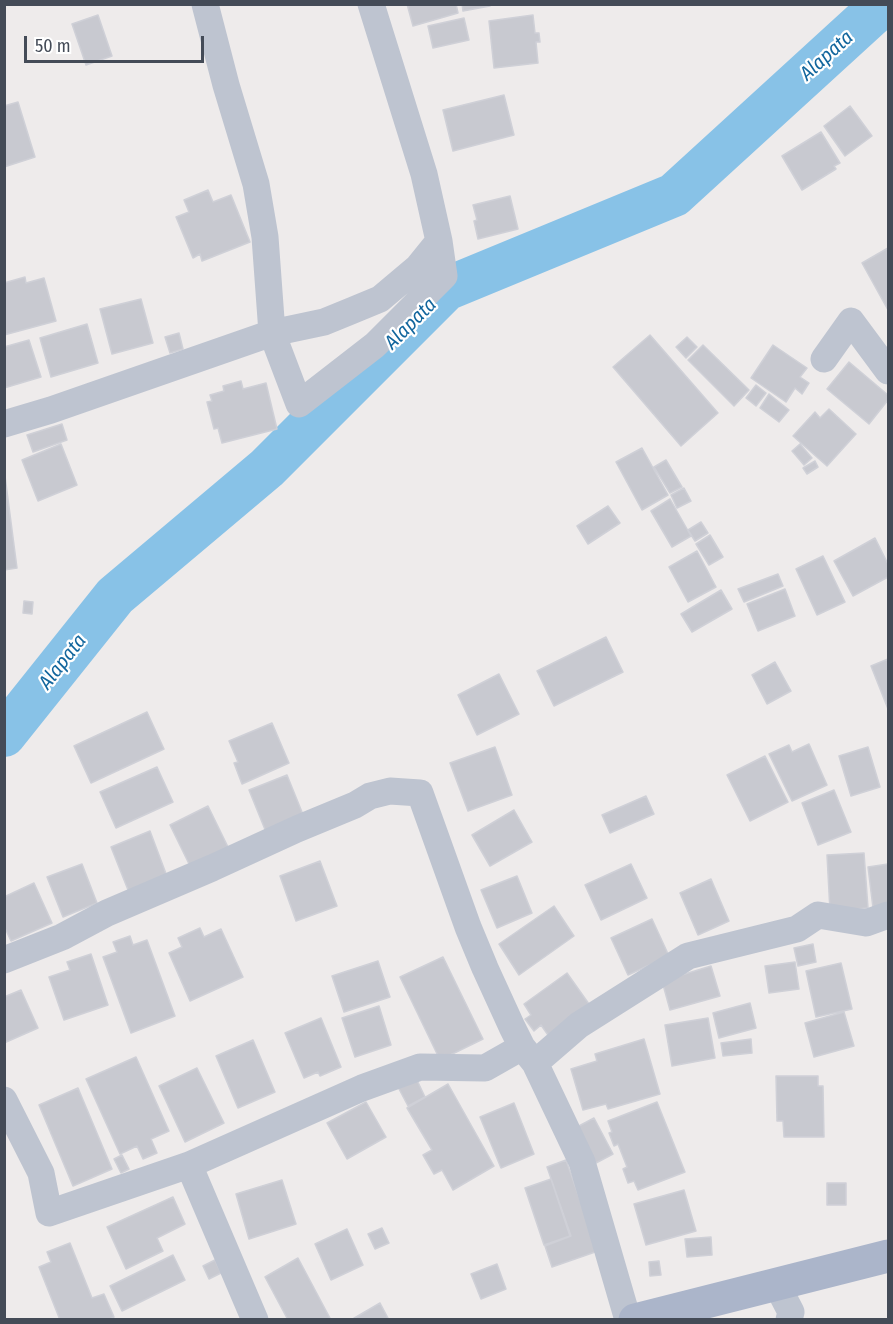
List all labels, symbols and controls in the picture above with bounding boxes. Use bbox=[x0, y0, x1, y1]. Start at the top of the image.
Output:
scale bar bbox=[27, 24, 207, 62]
water label: Alapata bbox=[795, 26, 859, 86]
text: 50 m bbox=[35, 35, 71, 57]
water label: Alapata bbox=[380, 293, 442, 355]
water label: Alapata bbox=[34, 630, 92, 694]

